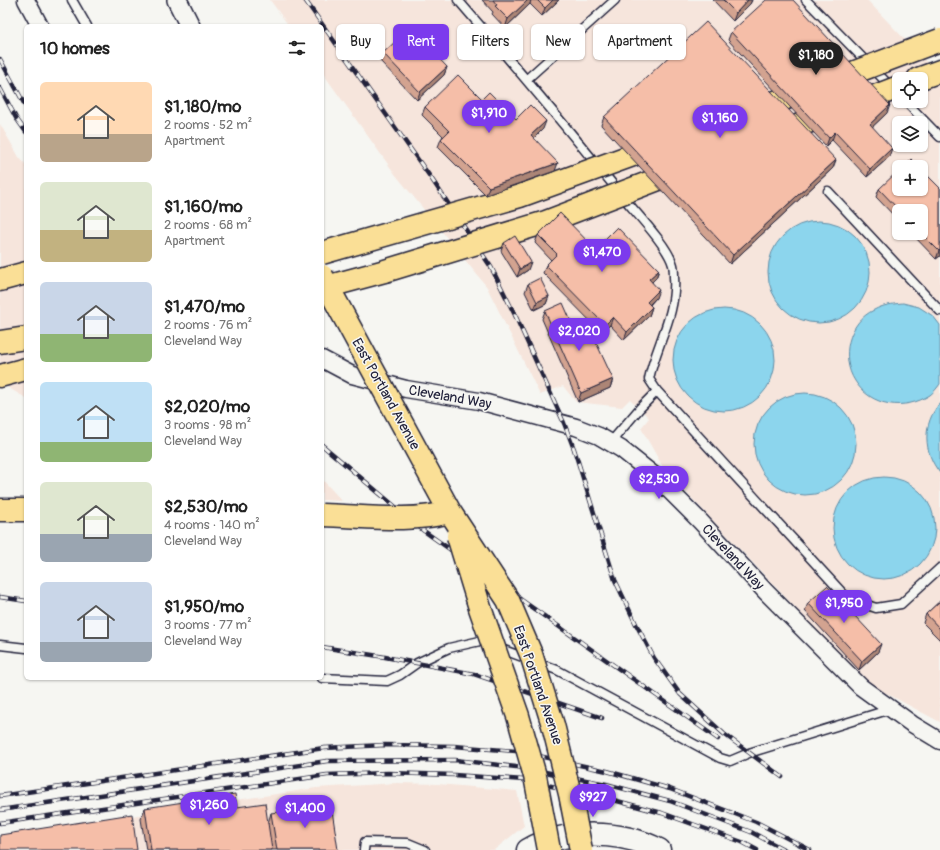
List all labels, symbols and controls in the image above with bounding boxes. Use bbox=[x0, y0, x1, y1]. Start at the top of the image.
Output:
chip: Buy bbox=[336, 24, 385, 60]
chip: Rent bbox=[393, 24, 449, 60]
chip: Filters bbox=[457, 24, 523, 60]
chip: New bbox=[531, 24, 585, 60]
chip: Apartment bbox=[593, 24, 686, 60]
icon: filters bbox=[286, 37, 308, 59]
text: 10 homes bbox=[40, 38, 110, 59]
pin: $1,180 bbox=[783, 42, 849, 76]
text: $1,180 bbox=[798, 47, 834, 63]
map controls bbox=[892, 72, 928, 240]
button: locate bbox=[892, 72, 928, 108]
text: $1,180/mo bbox=[164, 96, 241, 117]
icon: home bbox=[72, 98, 120, 146]
pin: $1,910 bbox=[456, 100, 522, 134]
text: $1,910 bbox=[471, 105, 507, 121]
pin: $1,160 bbox=[687, 105, 753, 139]
text: $1,160 bbox=[702, 110, 738, 126]
button: layers bbox=[892, 116, 928, 152]
text: 2 rooms · 52 m² bbox=[164, 117, 252, 133]
text: Apartment bbox=[164, 133, 225, 149]
button: + bbox=[892, 160, 928, 196]
text: $1,160/mo bbox=[164, 196, 243, 217]
icon: home bbox=[72, 198, 120, 246]
button: − bbox=[892, 204, 928, 240]
text: 2 rooms · 68 m² bbox=[164, 217, 252, 233]
text: Apartment bbox=[164, 233, 225, 249]
pin: $1,470 bbox=[569, 239, 635, 273]
text: $1,470 bbox=[583, 244, 621, 260]
text: $1,470/mo bbox=[164, 296, 245, 317]
icon: home bbox=[72, 298, 120, 346]
text: 2 rooms · 76 m² bbox=[164, 317, 252, 333]
pin: $2,020 bbox=[546, 318, 612, 352]
text: $2,020 bbox=[558, 323, 600, 339]
text: Cleveland Way bbox=[164, 333, 242, 349]
street label: East Portland Avenue bbox=[348, 335, 424, 453]
street label: Cleveland Way bbox=[407, 381, 493, 413]
text: $2,020/mo bbox=[164, 396, 250, 417]
icon: home bbox=[72, 398, 120, 446]
text: 3 rooms · 98 m² bbox=[164, 417, 251, 433]
text: Cleveland Way bbox=[164, 433, 242, 449]
pin: $2,530 bbox=[626, 466, 692, 500]
text: $2,530 bbox=[639, 471, 679, 487]
text: $2,530/mo bbox=[164, 496, 248, 517]
icon: home bbox=[72, 498, 120, 546]
text: 4 rooms · 140 m² bbox=[164, 517, 260, 533]
street label: Cleveland Way bbox=[698, 521, 768, 593]
text: Cleveland Way bbox=[164, 533, 242, 549]
pin: $1,950 bbox=[811, 590, 877, 624]
text: $1,950 bbox=[825, 595, 863, 611]
text: $1,950/mo bbox=[164, 596, 244, 617]
icon: home bbox=[72, 598, 120, 646]
text: 3 rooms · 77 m² bbox=[164, 617, 252, 633]
street label: East Portland Avenue bbox=[510, 623, 566, 747]
text: Cleveland Way bbox=[164, 633, 242, 649]
pin: $927 bbox=[569, 784, 617, 818]
text: $927 bbox=[579, 789, 607, 805]
pin: $1,260 bbox=[176, 792, 242, 826]
pin: $1,400 bbox=[272, 795, 338, 829]
text: $1,260 bbox=[189, 797, 229, 813]
text: $1,400 bbox=[285, 800, 325, 816]

